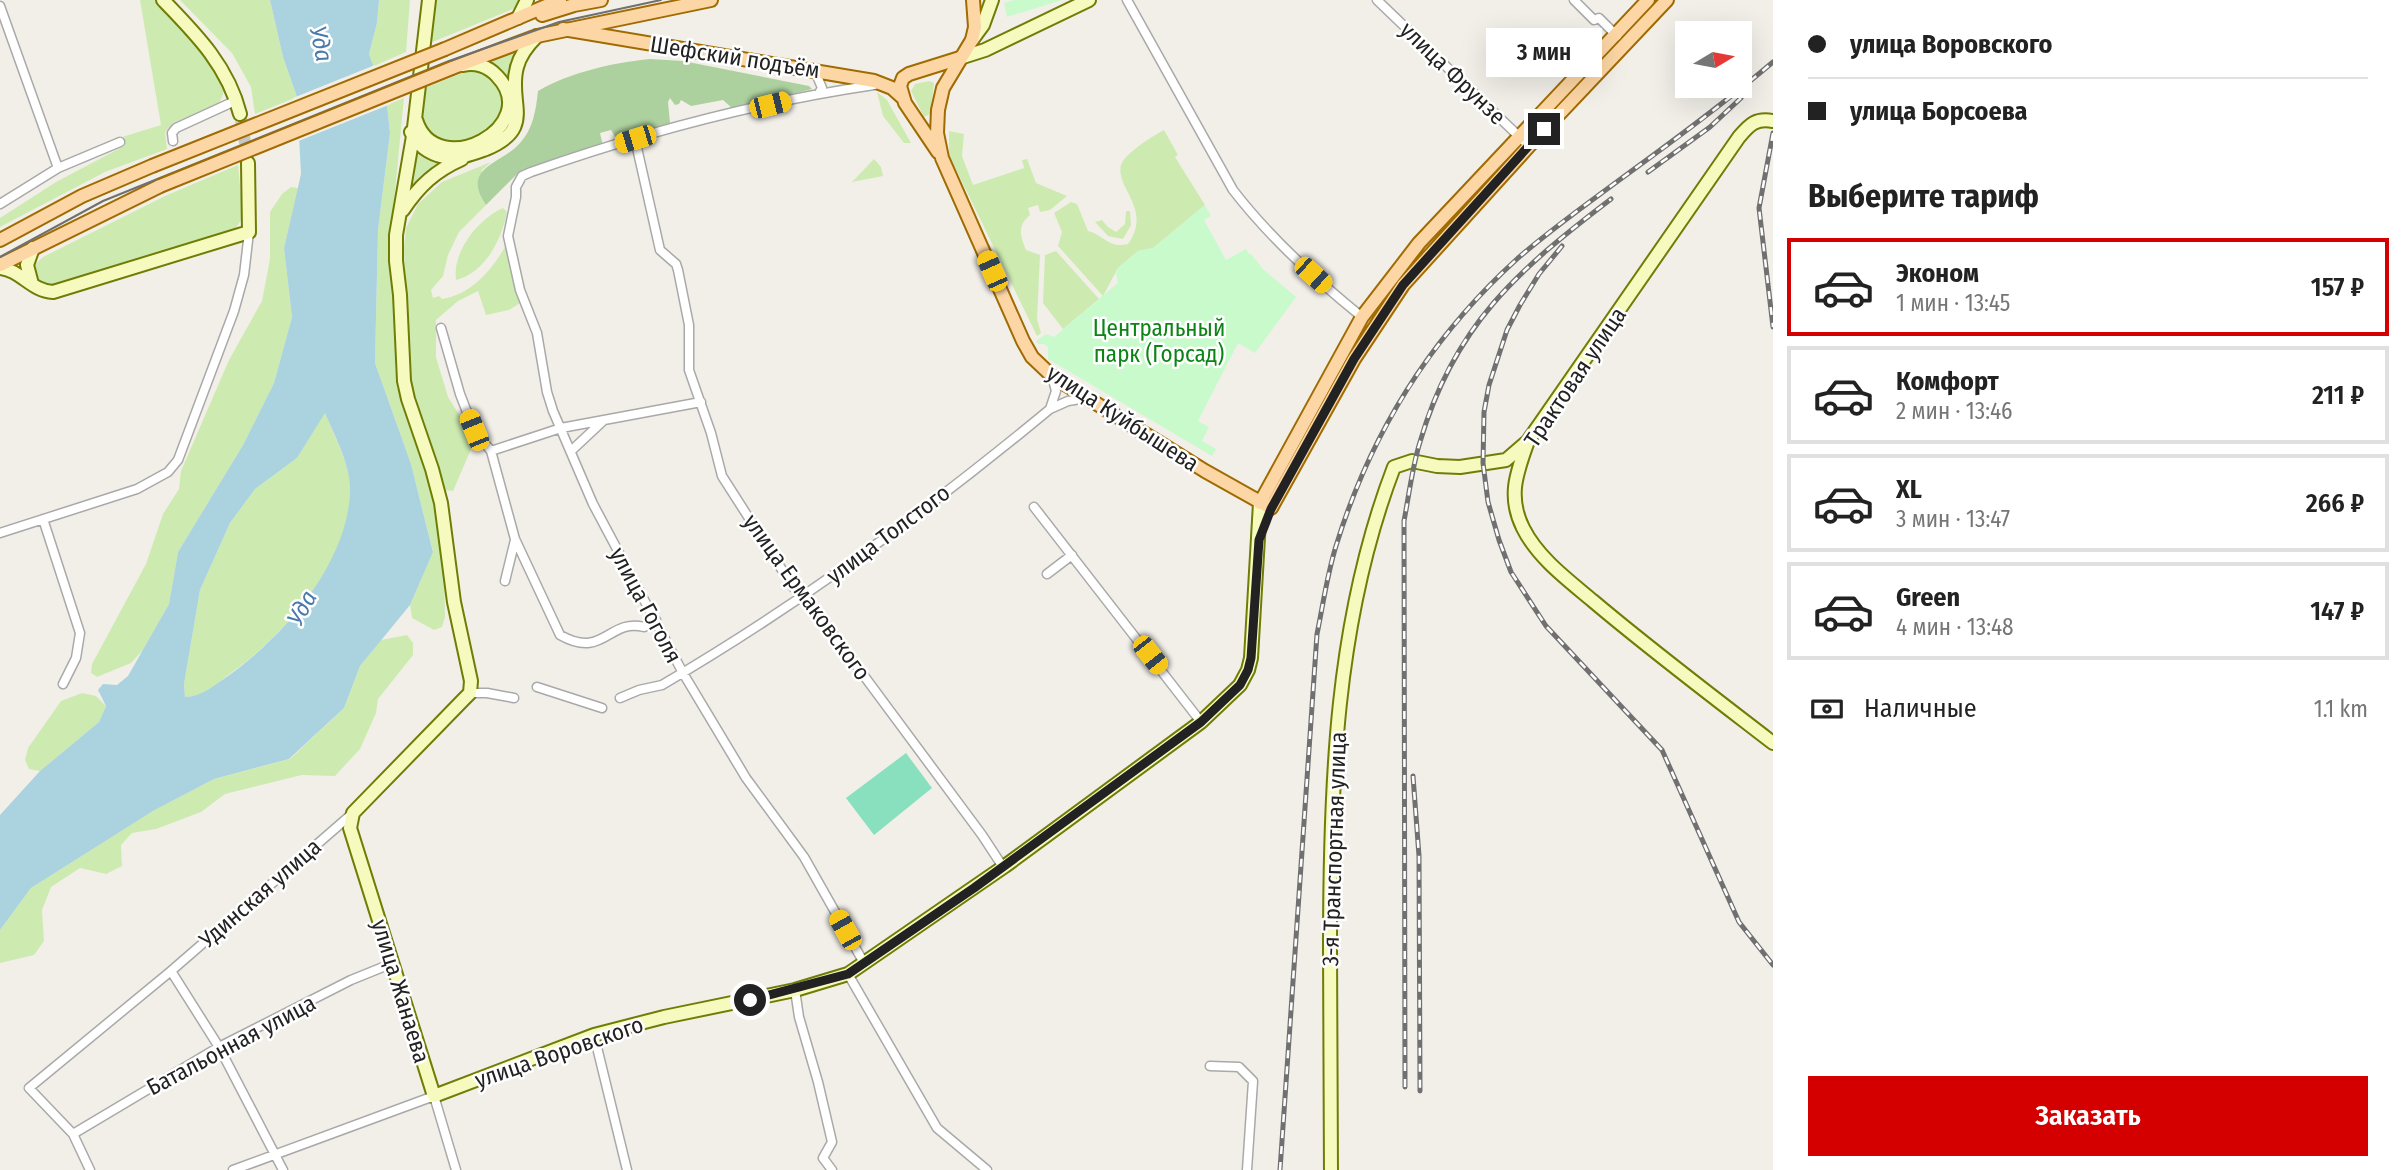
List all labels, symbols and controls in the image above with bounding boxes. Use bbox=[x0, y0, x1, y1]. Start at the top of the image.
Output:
street label: улица Фрунзе bbox=[1394, 16, 1512, 130]
north arrow bbox=[1675, 21, 1752, 98]
map controls bbox=[1675, 21, 1752, 98]
water label: Уда bbox=[304, 24, 338, 64]
callout: 3 мин bbox=[1486, 27, 1602, 76]
text: улица Воровского bbox=[1850, 29, 2052, 60]
street label: Шефский подъём bbox=[648, 30, 822, 84]
text: 3 мин bbox=[1517, 38, 1571, 66]
car bbox=[748, 90, 793, 120]
text: улица Борсоева bbox=[1850, 96, 2027, 127]
route end bbox=[1528, 113, 1560, 145]
car bbox=[612, 123, 659, 155]
text: Выберите тариф bbox=[1808, 177, 2039, 215]
car bbox=[974, 248, 1011, 294]
car bbox=[1291, 253, 1336, 297]
icon: car bbox=[1812, 256, 1875, 319]
text: Эконом bbox=[1896, 258, 1979, 289]
text: 157 ₽ bbox=[2311, 272, 2364, 303]
text: 1 мин · 13:45 bbox=[1896, 289, 2010, 317]
street label: Трактовая улица bbox=[1518, 302, 1632, 452]
park label: Центральный парк (Горсад) bbox=[1093, 314, 1225, 368]
street label: улица Куйбышева bbox=[1042, 359, 1204, 477]
icon: car bbox=[1812, 364, 1875, 427]
text: Комфорт bbox=[1896, 366, 1999, 397]
text: 211 ₽ bbox=[2312, 380, 2364, 411]
text: 2 мин · 13:46 bbox=[1896, 397, 2012, 425]
car bbox=[457, 407, 492, 453]
icon: car bbox=[1812, 472, 1875, 535]
text: XL bbox=[1896, 474, 1922, 505]
street label: улица Толстого bbox=[821, 479, 955, 589]
text: 266 ₽ bbox=[2306, 488, 2364, 519]
text: 3 мин · 13:47 bbox=[1896, 505, 2010, 533]
street label: улица Ермаковского bbox=[737, 509, 877, 685]
street label: улица Гоголя bbox=[604, 542, 688, 668]
icon: car bbox=[1812, 580, 1875, 643]
text: Green bbox=[1896, 582, 1960, 613]
water label: Уда bbox=[281, 586, 323, 630]
text: 147 ₽ bbox=[2310, 596, 2364, 627]
text: 4 мин · 13:48 bbox=[1896, 613, 2014, 641]
car bbox=[1129, 632, 1172, 678]
icon: cash bbox=[1808, 690, 1846, 728]
text: Наличные bbox=[1864, 693, 1977, 724]
text: 1.1 km bbox=[2314, 695, 2368, 723]
street label: 3-я Транспортная улица bbox=[1316, 731, 1352, 967]
street label: Удинская улица bbox=[193, 832, 327, 954]
car bbox=[826, 907, 865, 953]
street label: улица Жанаева bbox=[366, 916, 436, 1066]
route start bbox=[734, 984, 766, 1016]
street label: Батальонная улица bbox=[142, 989, 320, 1101]
street label: улица Воровского bbox=[471, 1010, 647, 1094]
button: Заказать bbox=[1808, 1076, 2368, 1156]

